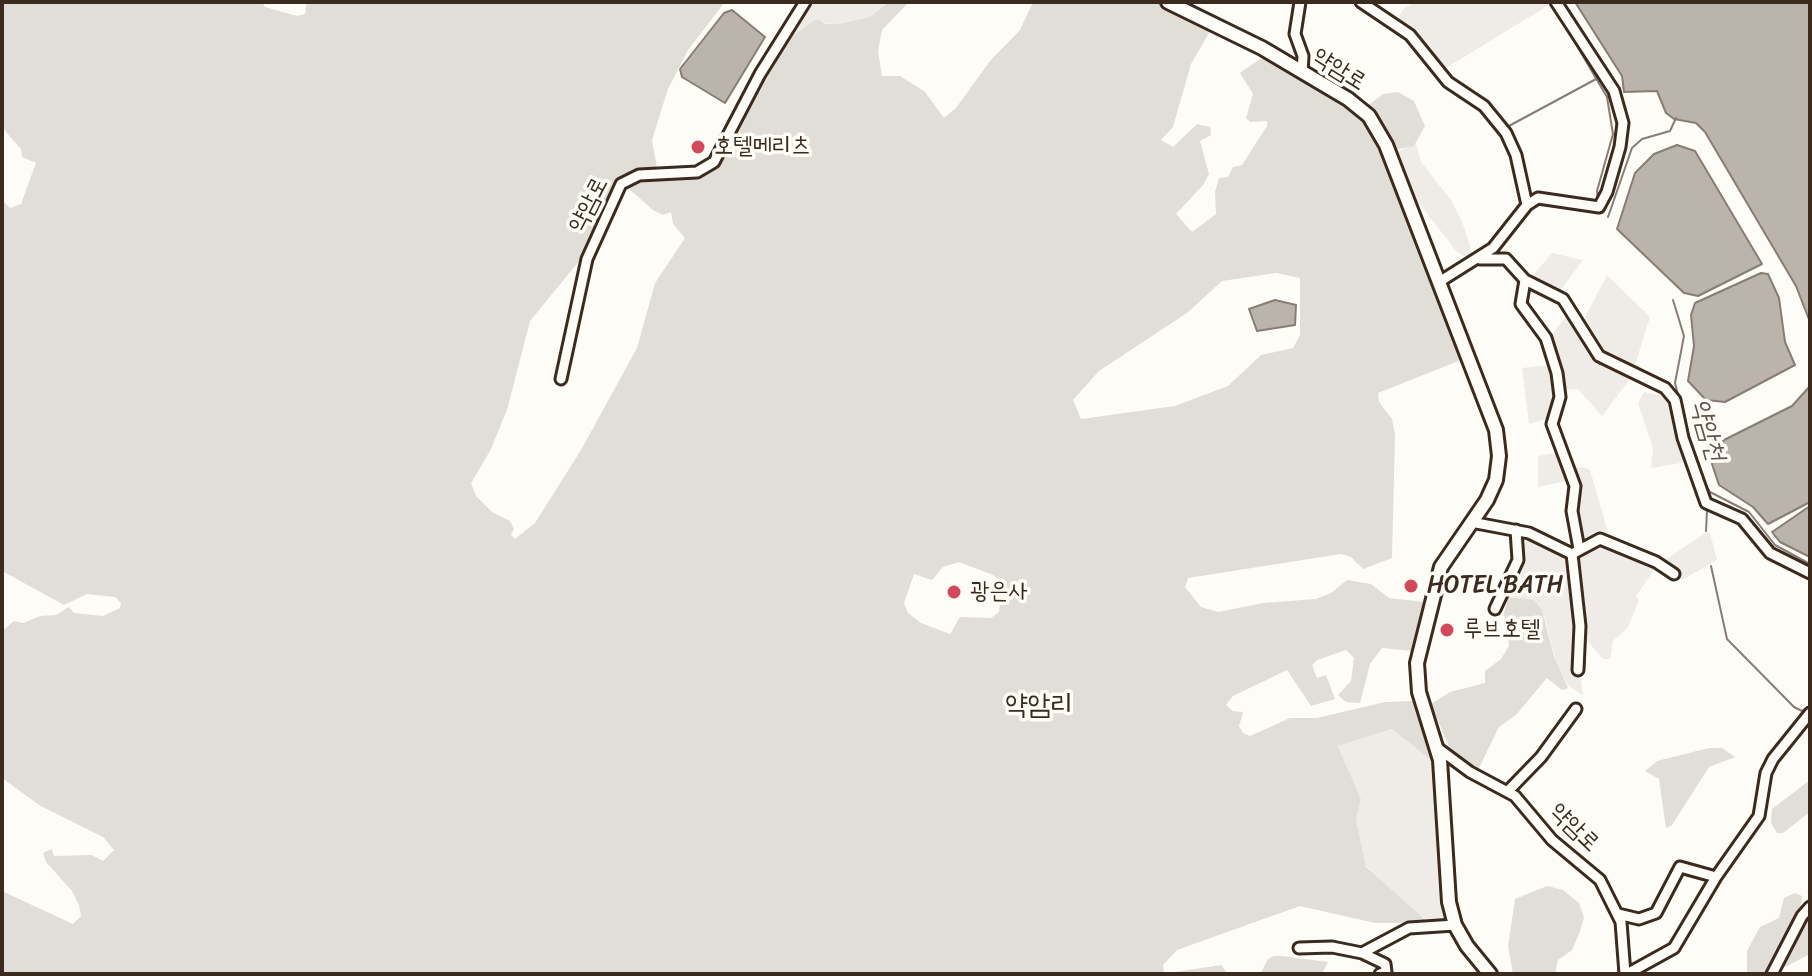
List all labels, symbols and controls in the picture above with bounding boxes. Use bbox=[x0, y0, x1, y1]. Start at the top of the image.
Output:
street label: 약암로 bbox=[1307, 42, 1371, 98]
place label: 호텔메리츠 bbox=[714, 133, 811, 161]
marker: 호텔메리츠 bbox=[689, 138, 707, 156]
street label: 약암로 bbox=[563, 173, 615, 237]
water label: 약암천 bbox=[1683, 396, 1731, 464]
place label: HOTEL BATH bbox=[1427, 572, 1564, 600]
marker: HOTEL BATH bbox=[1402, 577, 1420, 595]
place label: 광은사 bbox=[970, 578, 1028, 606]
marker: 광은사 bbox=[945, 583, 963, 601]
place label: 루브호텔 bbox=[1463, 616, 1540, 644]
marker: 루브호텔 bbox=[1438, 621, 1456, 639]
district label: 약암리 bbox=[1005, 689, 1073, 723]
street label: 약암로 bbox=[1543, 798, 1605, 858]

